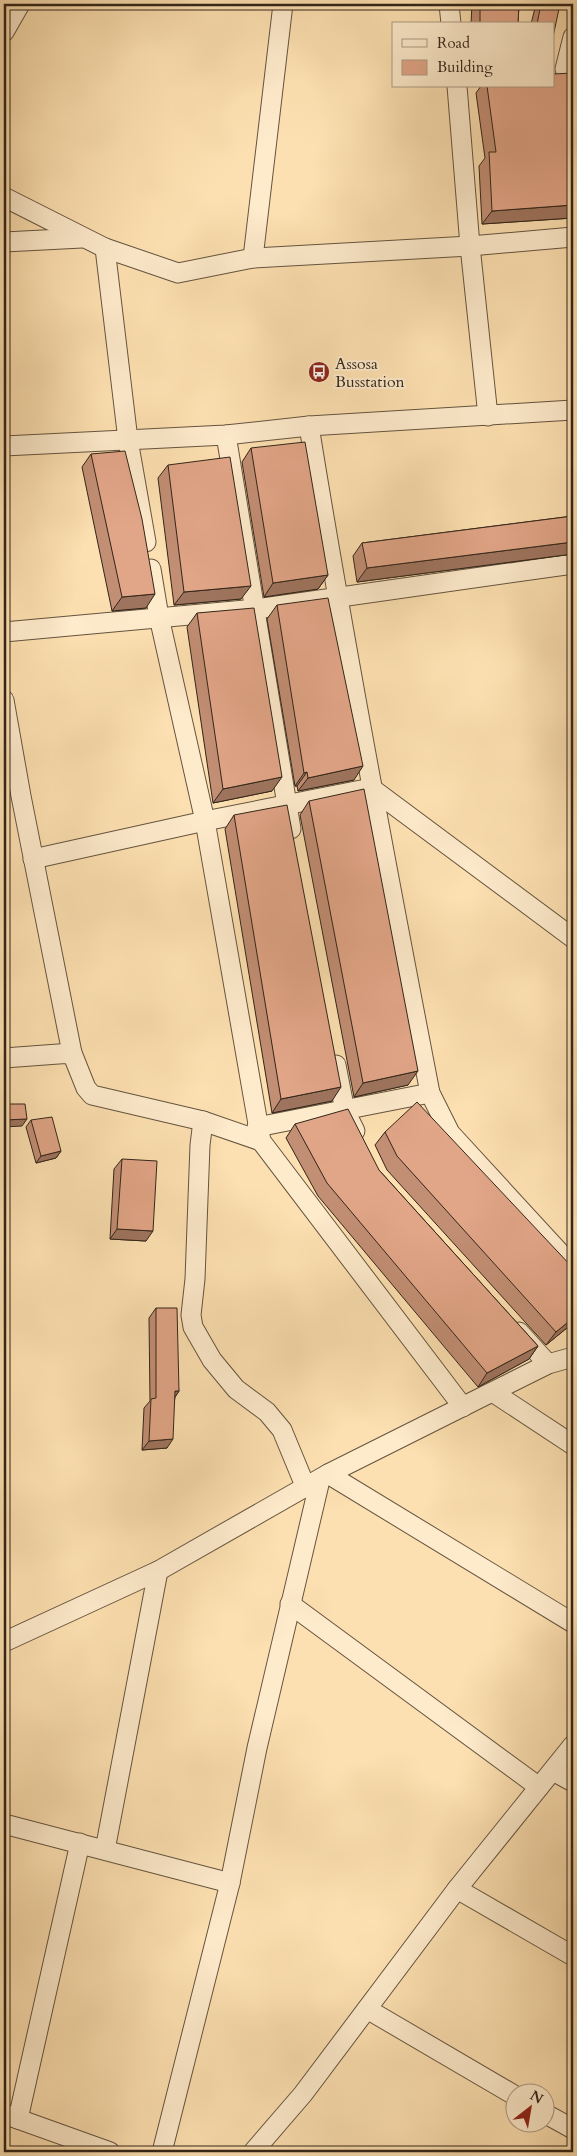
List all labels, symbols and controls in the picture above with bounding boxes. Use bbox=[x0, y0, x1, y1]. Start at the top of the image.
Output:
legend bbox=[392, 22, 554, 88]
text: Road bbox=[437, 33, 470, 53]
text: Building bbox=[437, 57, 493, 77]
place label: Assosa Busstation bbox=[335, 353, 405, 393]
bus stop icon: Assosa Busstation bbox=[307, 360, 331, 384]
north arrow bbox=[504, 2084, 554, 2134]
text: N bbox=[526, 2086, 547, 2109]

